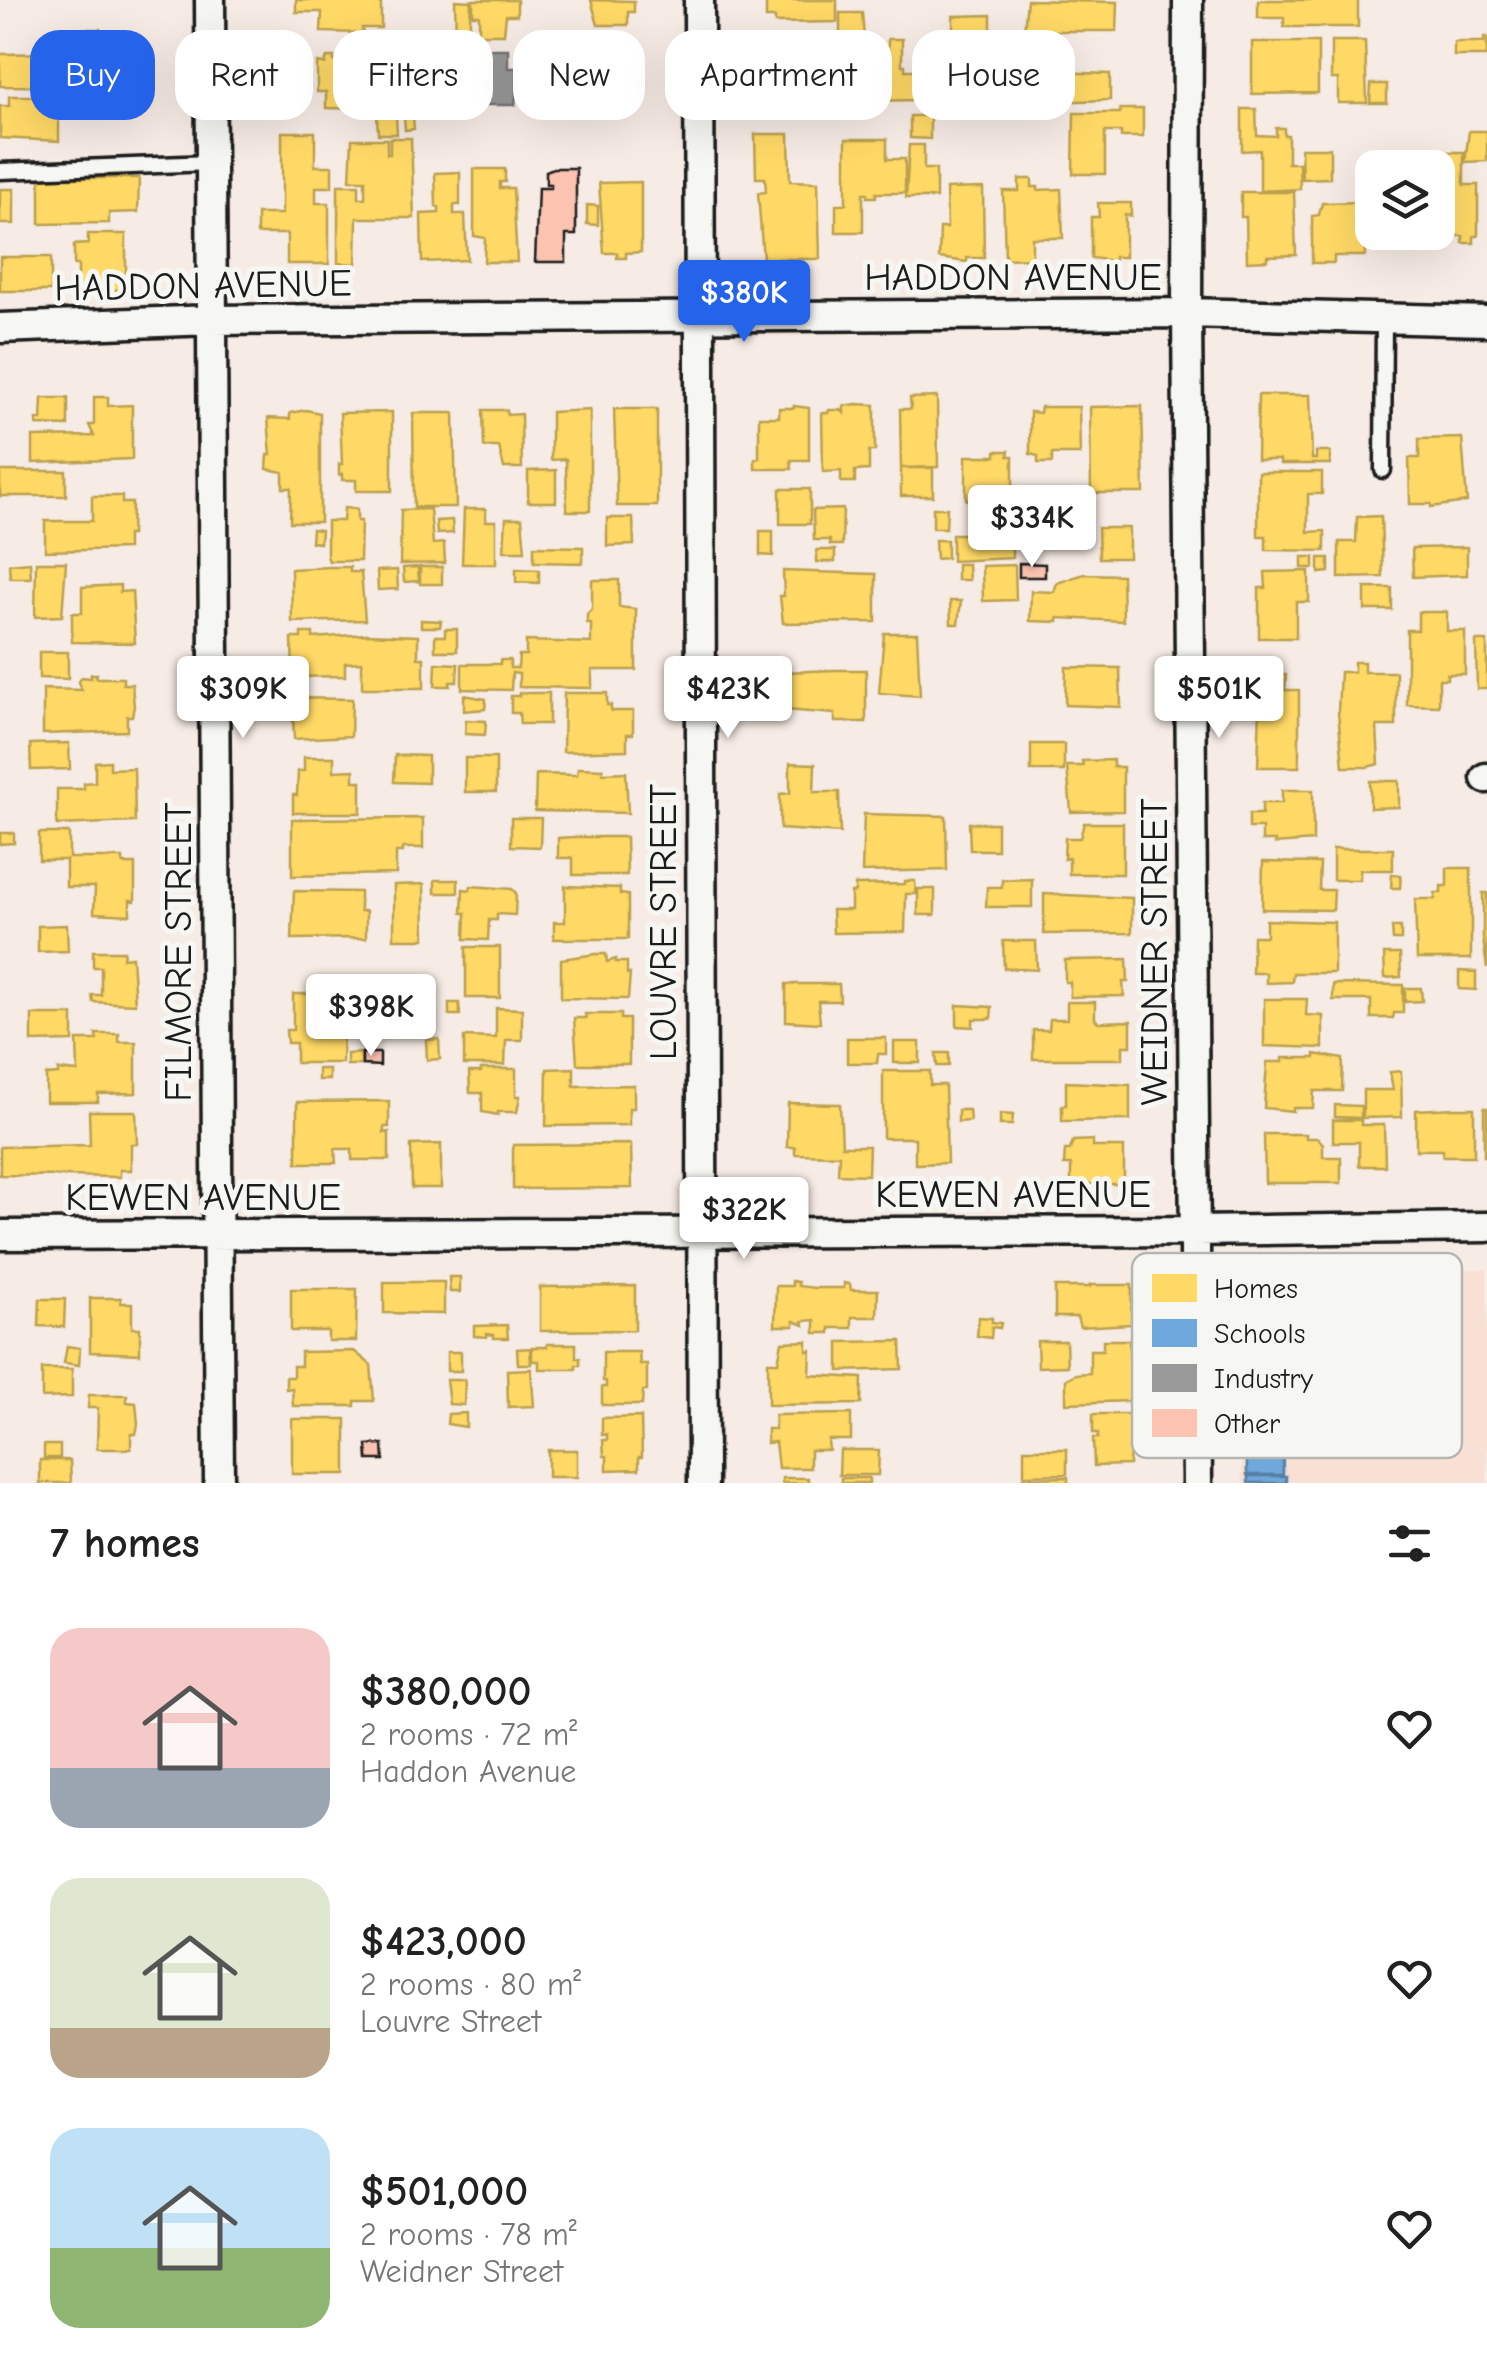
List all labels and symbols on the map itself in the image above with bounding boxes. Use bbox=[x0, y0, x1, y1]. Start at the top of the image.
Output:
street label: HADDON AVENUE bbox=[864, 256, 1162, 300]
pin: $380K bbox=[674, 260, 814, 345]
street label: HADDON AVENUE bbox=[54, 261, 352, 311]
pin: $334K bbox=[962, 485, 1102, 570]
pin: $309K bbox=[173, 656, 313, 741]
pin: $423K bbox=[658, 656, 798, 741]
pin: $501K bbox=[1149, 656, 1289, 741]
street label: LOUVRE STREET bbox=[642, 784, 686, 1060]
street label: WEIDNER STREET bbox=[1133, 798, 1177, 1106]
street label: FILMORE STREET bbox=[157, 802, 201, 1102]
pin: $398K bbox=[301, 974, 441, 1059]
street label: KEWEN AVENUE bbox=[875, 1173, 1151, 1217]
street label: KEWEN AVENUE bbox=[65, 1176, 341, 1220]
pin: $322K bbox=[674, 1177, 814, 1262]
legend bbox=[1132, 1253, 1462, 1458]
text: Homes bbox=[1214, 1273, 1298, 1305]
text: Schools bbox=[1214, 1318, 1305, 1350]
text: Industry bbox=[1214, 1363, 1313, 1395]
text: Other bbox=[1214, 1408, 1280, 1440]

